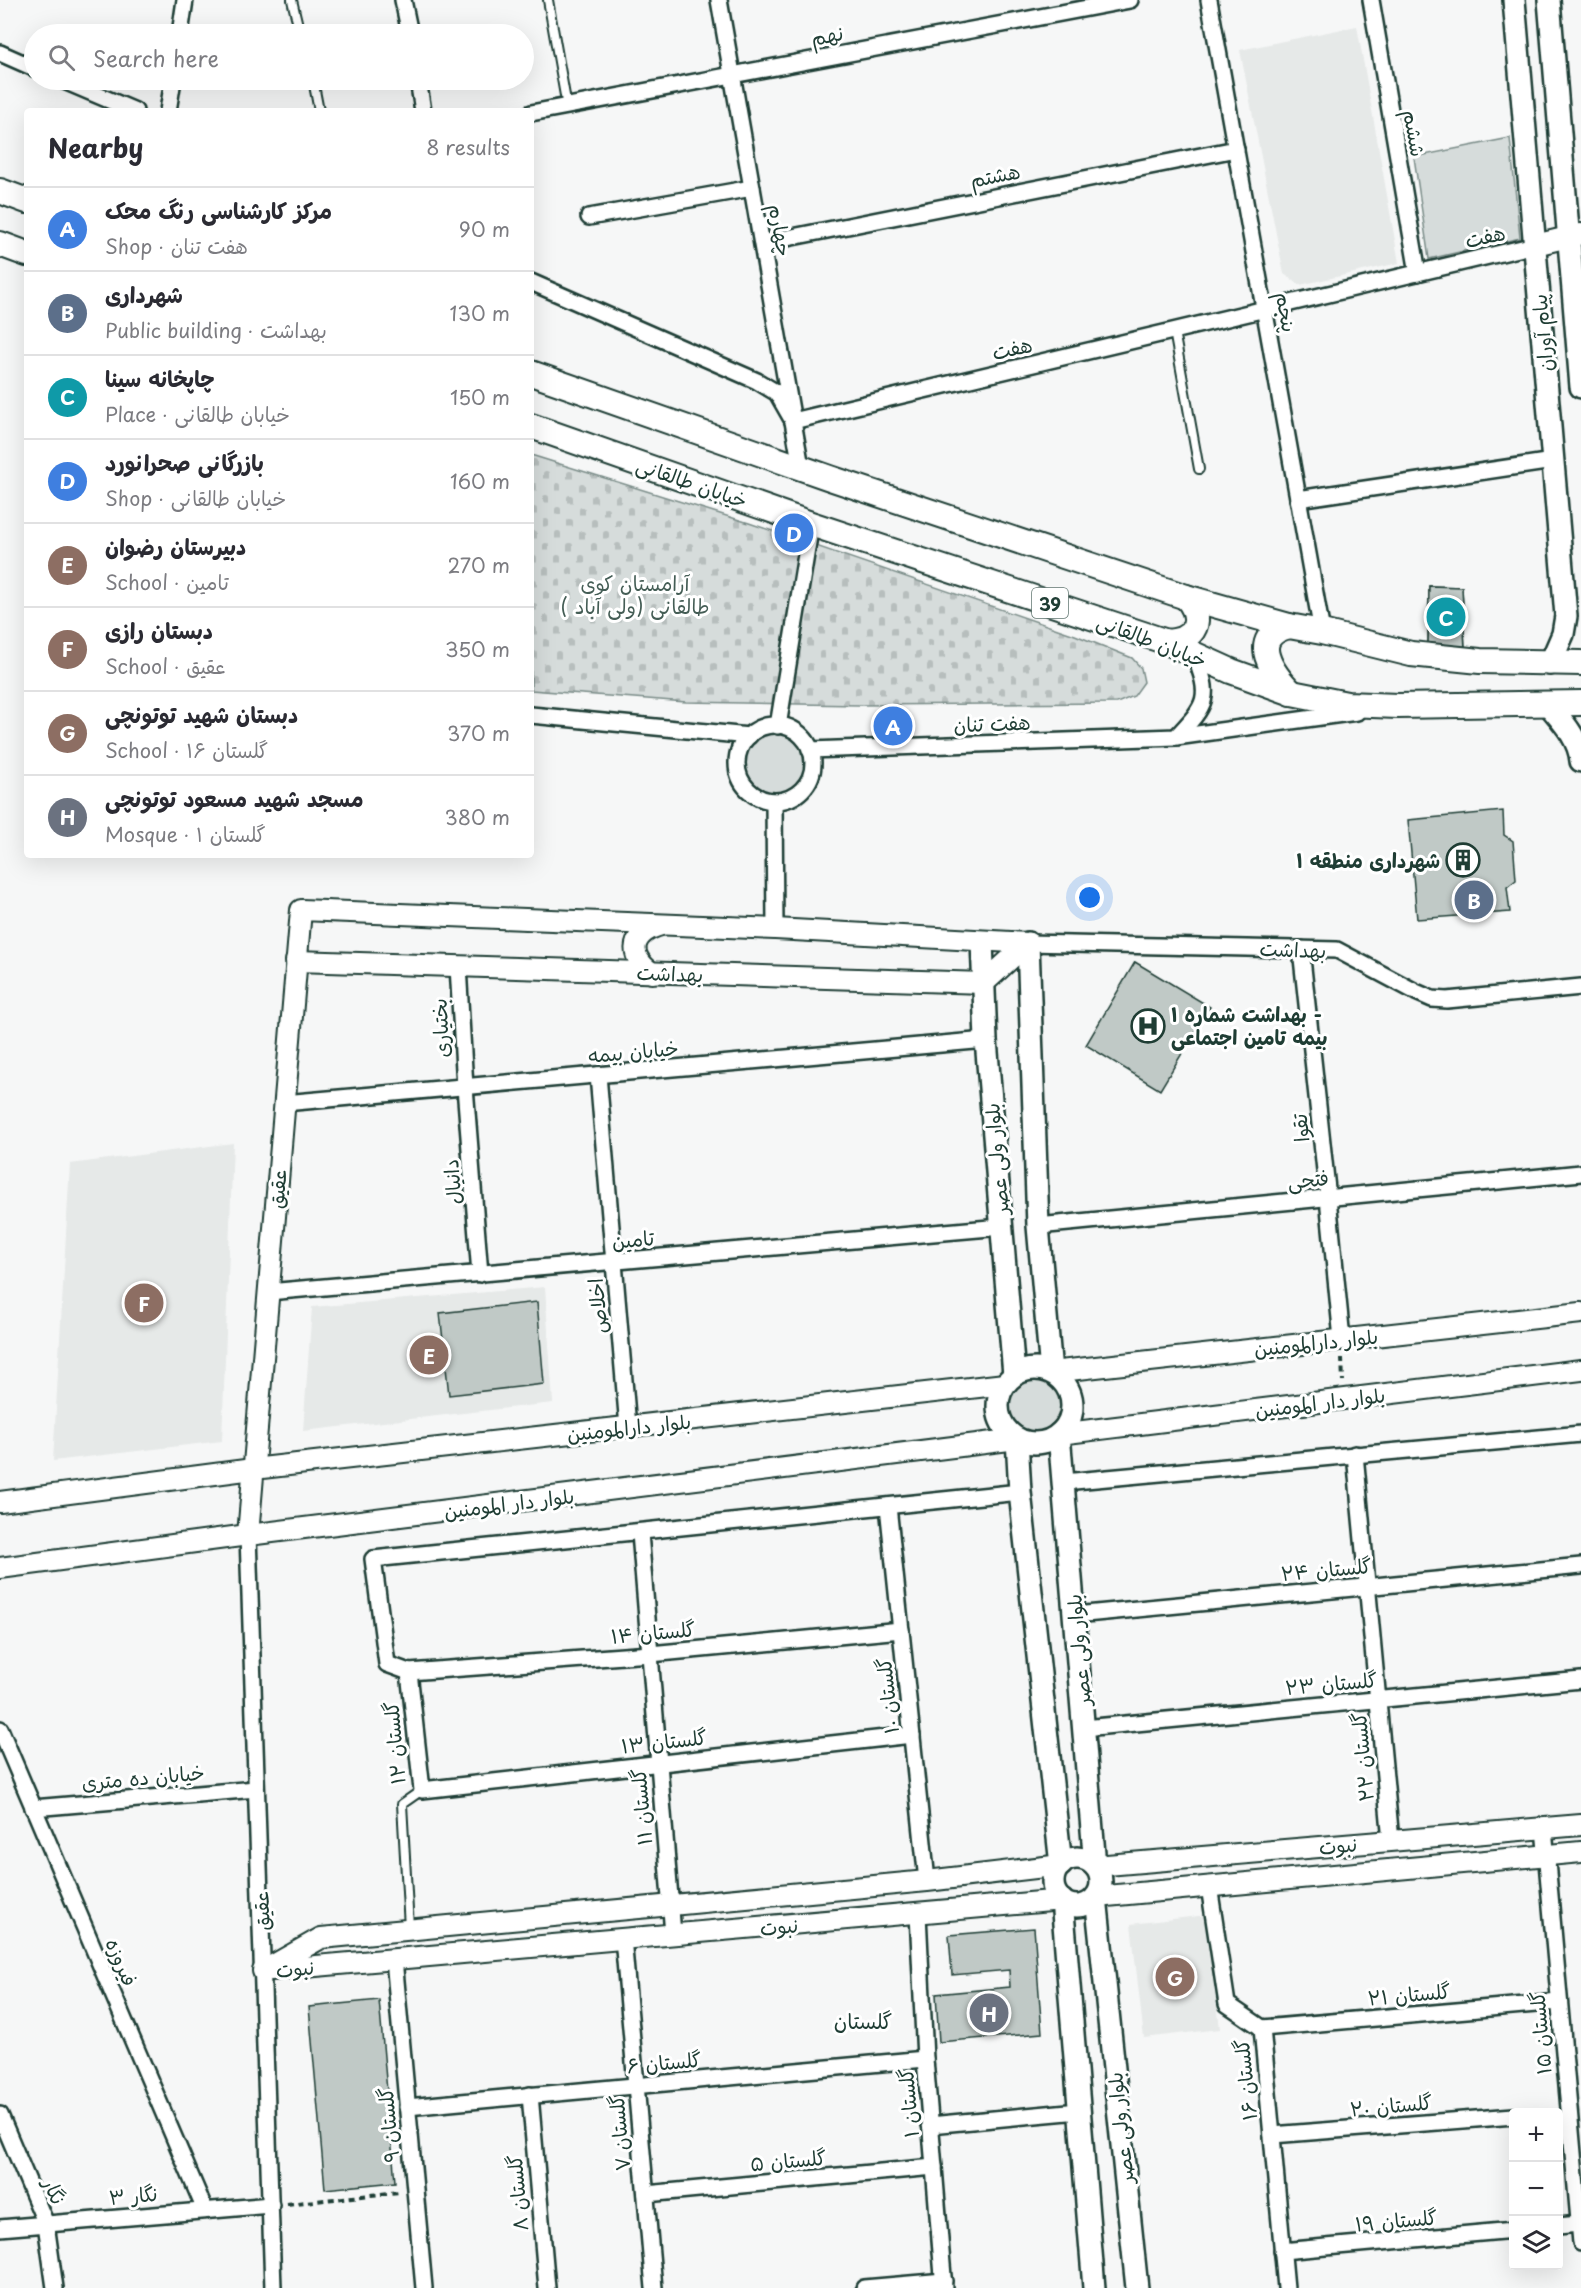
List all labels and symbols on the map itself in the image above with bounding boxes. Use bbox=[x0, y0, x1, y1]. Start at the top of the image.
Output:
street label: نهم bbox=[808, 17, 846, 54]
street label: ششم bbox=[1395, 107, 1434, 159]
street label: هشتم bbox=[967, 155, 1023, 196]
street label: چهارم bbox=[761, 201, 800, 259]
street label: هفت bbox=[1462, 217, 1508, 255]
street label: پنجم bbox=[1268, 290, 1305, 335]
street label: پیام آوران bbox=[1524, 293, 1561, 373]
street label: هفت bbox=[989, 329, 1035, 367]
street label: خیابان طالقانی bbox=[633, 449, 751, 515]
pin: D bbox=[774, 510, 814, 556]
park label: آرامستان کوی طالقانی (ولی آباد ) bbox=[560, 568, 710, 621]
road number: 39 bbox=[1032, 588, 1068, 618]
pin: C bbox=[1426, 594, 1466, 640]
street label: خیابان طالقانی bbox=[1093, 605, 1211, 675]
pin: A bbox=[874, 704, 912, 748]
street label: هفت تنان bbox=[953, 707, 1031, 739]
building icon: شهرداری منطقه ۱ bbox=[1445, 842, 1481, 878]
place label: شهرداری منطقه ۱ bbox=[1296, 845, 1440, 875]
pin: B bbox=[1454, 878, 1494, 922]
your location bbox=[1075, 883, 1104, 912]
street label: بهداشت bbox=[1259, 933, 1327, 965]
street label: بهداشت bbox=[636, 957, 704, 989]
street label: بختیاری bbox=[423, 998, 457, 1058]
place label: بهداشت شماره ۱ - بیمه تامین اجتماعی bbox=[1171, 999, 1328, 1052]
hospital icon: بهداشت شماره ۱ - بیمه تامین اجتماعی bbox=[1130, 1008, 1166, 1044]
street label: خیابان بیمه bbox=[586, 1032, 680, 1070]
street label: بلوار ولی عصر bbox=[976, 1102, 1016, 1218]
street label: تقوا bbox=[1284, 1112, 1316, 1144]
street label: دانیال bbox=[435, 1158, 469, 1206]
street label: فتحی bbox=[1286, 1162, 1330, 1196]
street label: عقیق bbox=[260, 1168, 294, 1210]
street label: تامین bbox=[611, 1222, 656, 1256]
street label: اخلاص bbox=[580, 1277, 614, 1335]
pin: F bbox=[124, 1280, 164, 1326]
street label: بلوار دارالمومنین bbox=[1252, 1321, 1380, 1363]
pin: E bbox=[410, 1332, 448, 1378]
street label: بلوار دار المومنین bbox=[1253, 1379, 1387, 1425]
street label: بلوار دارالمومنین bbox=[565, 1406, 693, 1448]
street label: بلوار دار المومنین bbox=[442, 1480, 576, 1526]
street label: گلستان ۲۴ bbox=[1279, 1550, 1373, 1588]
street label: بلوار ولی عصر bbox=[1058, 1593, 1098, 1709]
street label: گلستان ۱۴ bbox=[609, 1613, 697, 1651]
street label: گلستان ۱۰ bbox=[868, 1657, 906, 1735]
street label: گلستان ۲۳ bbox=[1284, 1664, 1378, 1702]
street label: گلستان ۱۲ bbox=[375, 1700, 413, 1786]
street label: گلستان ۲۲ bbox=[1343, 1711, 1381, 1803]
street label: گلستان ۱۳ bbox=[620, 1722, 708, 1760]
street label: خیابان ده متری bbox=[80, 1757, 206, 1797]
street label: گلستان ۱۱ bbox=[623, 1767, 659, 1847]
street label: نبوت bbox=[1318, 1828, 1358, 1862]
street label: عقیق bbox=[245, 1891, 277, 1931]
street label: نبوت bbox=[759, 1909, 799, 1943]
street label: فیروزه bbox=[99, 1933, 145, 1991]
street label: نبوت bbox=[275, 1951, 315, 1985]
pin: G bbox=[1156, 1954, 1194, 2000]
street label: گلستان ۲۱ bbox=[1366, 1975, 1452, 2013]
pin: H bbox=[970, 1990, 1008, 2036]
street label: گلستان ۱۵ bbox=[1521, 1990, 1559, 2076]
district label: گلستان bbox=[834, 2004, 892, 2036]
street label: گلستان ۱۶ bbox=[1226, 2038, 1264, 2122]
street label: گلستان ۶ bbox=[626, 2044, 702, 2080]
street label: گلستان ۱ bbox=[890, 2067, 926, 2139]
street label: بلوار ولی عصر bbox=[1099, 2071, 1141, 2187]
street label: گلستان ۹ bbox=[370, 2086, 406, 2164]
street label: گلستان ۲۰ bbox=[1349, 2086, 1433, 2124]
street label: گلستان ۷ bbox=[601, 2094, 637, 2172]
street label: گلستان ۵ bbox=[749, 2142, 827, 2178]
street label: گلستان ۸ bbox=[499, 2154, 535, 2232]
street label: نگار bbox=[35, 2171, 74, 2209]
street label: نگار ۳ bbox=[107, 2178, 159, 2212]
street label: گلستان ۱۹ bbox=[1354, 2201, 1438, 2239]

